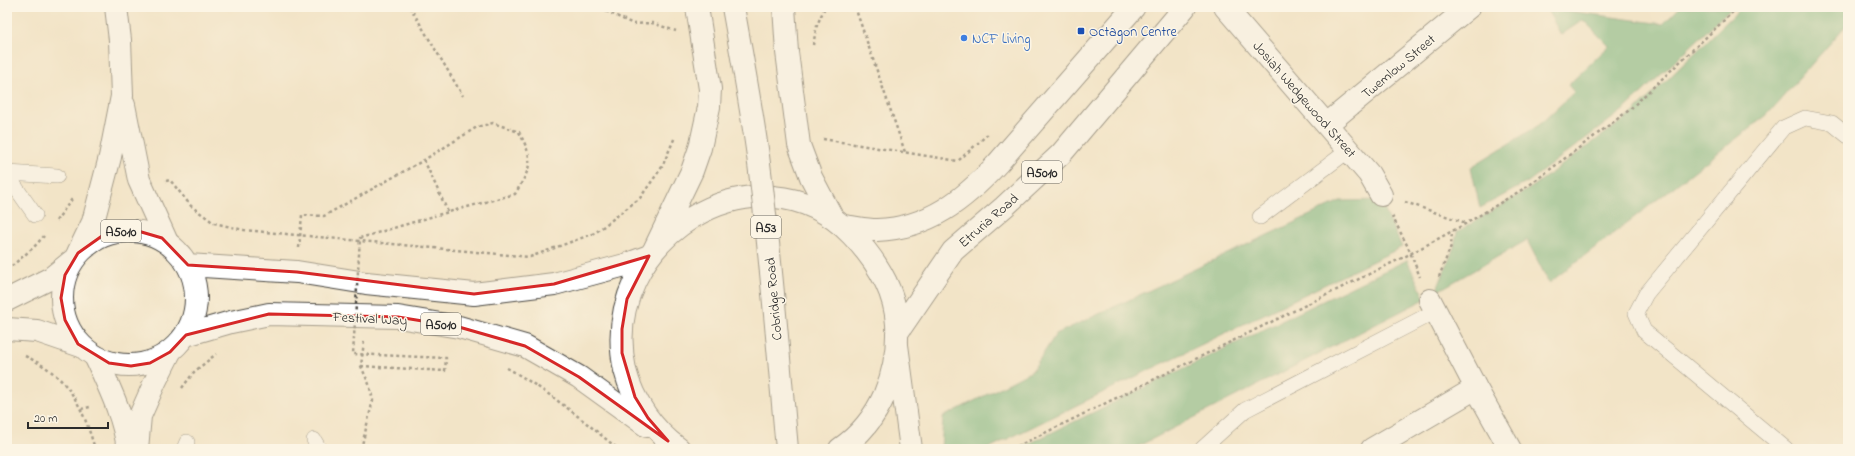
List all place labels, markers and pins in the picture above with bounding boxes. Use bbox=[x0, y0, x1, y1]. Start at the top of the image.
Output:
place label: Octagon Centre bbox=[1089, 22, 1178, 44]
marker: Octagon Centre bbox=[1076, 26, 1086, 36]
place label: NCF Living bbox=[972, 29, 1031, 51]
marker: NCF Living bbox=[959, 33, 969, 43]

